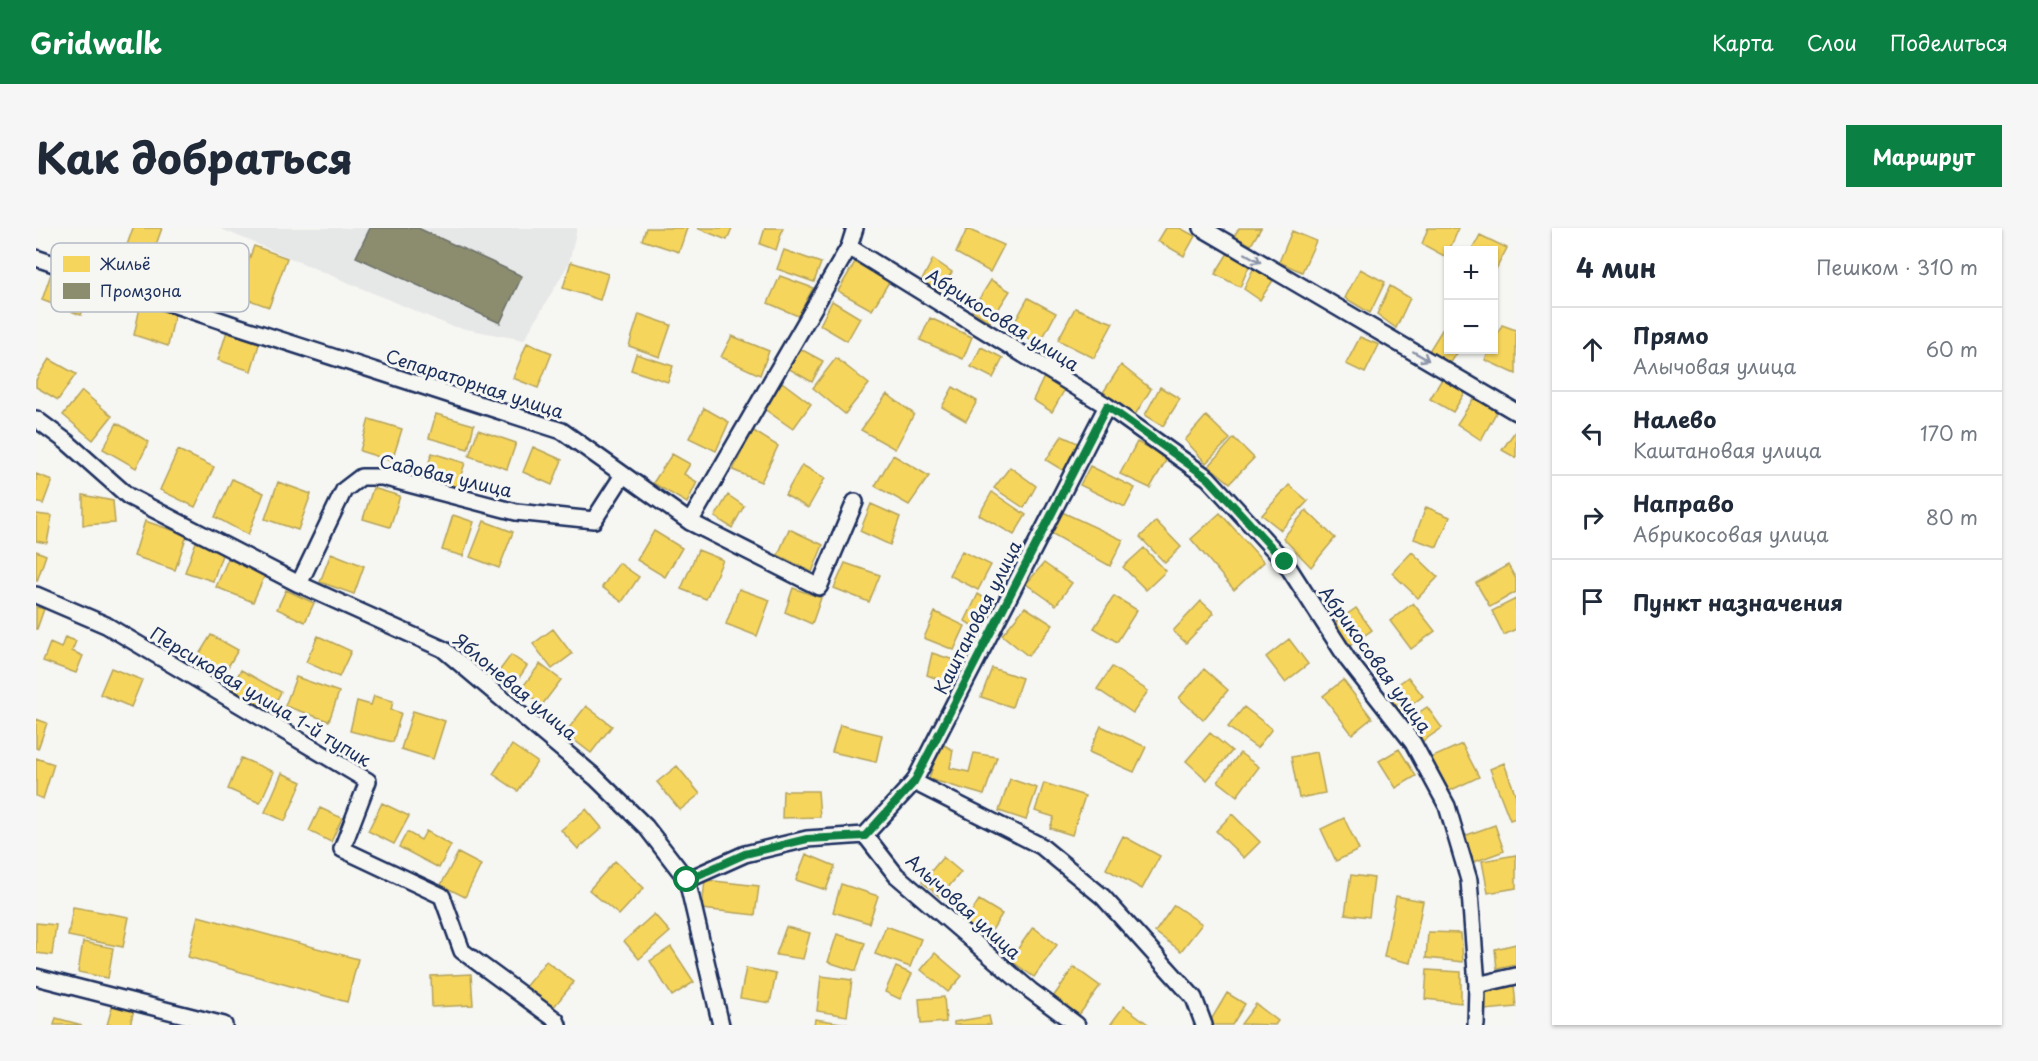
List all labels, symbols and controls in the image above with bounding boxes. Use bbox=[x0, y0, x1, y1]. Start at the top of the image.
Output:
text: Gridwalk bbox=[30, 21, 162, 64]
text: Карта bbox=[1712, 26, 1774, 58]
text: Слои bbox=[1807, 26, 1857, 58]
text: Поделиться bbox=[1890, 26, 2008, 58]
text: Как добраться bbox=[36, 125, 353, 188]
button: Маршрут bbox=[1846, 125, 2002, 187]
legend bbox=[51, 243, 249, 312]
map controls bbox=[1444, 246, 1498, 354]
button: + bbox=[1444, 246, 1498, 300]
text: 4 мин bbox=[1576, 248, 1657, 287]
text: Жильё bbox=[99, 251, 150, 275]
one-way arrow bbox=[1244, 252, 1261, 264]
text: Пешком · 310 m bbox=[1816, 252, 1978, 282]
street label: Абрикосовая улица bbox=[921, 261, 1085, 377]
text: Промзона bbox=[100, 278, 181, 302]
button: − bbox=[1444, 300, 1498, 354]
text: Прямо bbox=[1633, 318, 1708, 351]
icon: ahead bbox=[1576, 333, 1609, 366]
text: 60 m bbox=[1926, 334, 1978, 364]
street label: Сепараторная улица bbox=[382, 341, 568, 425]
one-way arrow bbox=[1412, 351, 1429, 363]
text: Алычовая улица bbox=[1633, 351, 1796, 381]
text: Налево bbox=[1633, 402, 1716, 435]
icon: left bbox=[1576, 417, 1609, 450]
text: 170 m bbox=[1920, 418, 1978, 448]
text: Каштановая улица bbox=[1633, 435, 1821, 465]
street label: Садовая улица bbox=[377, 447, 516, 504]
text: Направо bbox=[1633, 486, 1734, 519]
icon: right bbox=[1576, 501, 1609, 534]
text: 80 m bbox=[1926, 502, 1978, 532]
text: Абрикосовая улица bbox=[1633, 519, 1829, 549]
street label: Каштановая улица bbox=[926, 535, 1028, 699]
route end bbox=[1271, 548, 1297, 574]
street label: Абрикосовая улица bbox=[1313, 580, 1439, 739]
icon: arrive bbox=[1576, 585, 1609, 618]
text: Пункт назначения bbox=[1633, 585, 1843, 618]
street label: Персиковая улица 1-й тупик bbox=[146, 619, 377, 773]
street label: Яблоневая улица bbox=[448, 626, 584, 746]
street label: Алычовая улица bbox=[900, 847, 1028, 966]
route start bbox=[673, 866, 699, 892]

